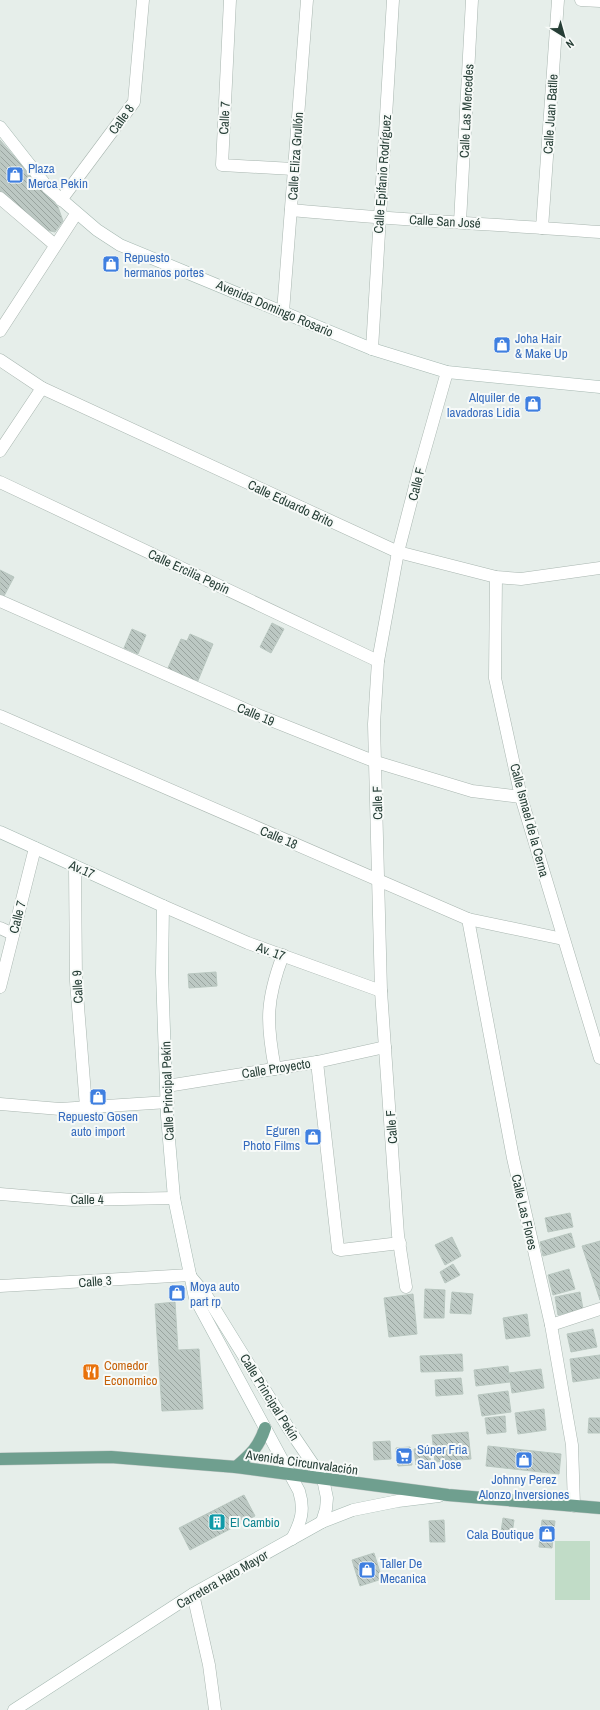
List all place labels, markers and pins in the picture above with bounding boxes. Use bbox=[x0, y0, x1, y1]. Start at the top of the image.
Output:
place label: Plaza Merca Pekin bbox=[28, 160, 88, 192]
shop icon: Plaza Merca Pekin bbox=[5, 165, 25, 185]
place label: Repuesto hermanos portes bbox=[124, 249, 204, 281]
shop icon: Repuesto hermanos portes bbox=[101, 254, 121, 274]
place label: Joha Hair & Make Up bbox=[515, 330, 568, 362]
shop icon: Joha Hair & Make Up bbox=[492, 335, 512, 355]
place label: Alquiler de lavadoras Lidia bbox=[447, 389, 520, 421]
shop icon: Alquiler de lavadoras Lidia bbox=[523, 394, 543, 414]
shop icon: Repuesto Gosen auto import bbox=[88, 1087, 108, 1107]
place label: Repuesto Gosen auto import bbox=[58, 1108, 138, 1140]
place label: Eguren Photo Films bbox=[243, 1122, 300, 1154]
shop icon: Eguren Photo Films bbox=[303, 1127, 323, 1147]
place label: Moya auto part rp bbox=[190, 1278, 240, 1310]
shop icon: Moya auto part rp bbox=[167, 1283, 187, 1303]
place label: Comedor Economico bbox=[104, 1357, 157, 1389]
restaurant icon: Comedor Economico bbox=[81, 1362, 101, 1382]
place label: Súper Fria San Jose bbox=[417, 1441, 467, 1473]
supermarket icon: Súper Fria San Jose bbox=[394, 1446, 414, 1466]
shop icon: Johnny Perez Alonzo Inversiones bbox=[514, 1450, 534, 1470]
place label: Johnny Perez Alonzo Inversiones bbox=[478, 1471, 569, 1503]
building icon: El Cambio bbox=[207, 1512, 227, 1532]
place label: El Cambio bbox=[230, 1514, 280, 1531]
shop icon: Cala Boutique bbox=[537, 1524, 557, 1544]
place label: Cala Boutique bbox=[466, 1526, 534, 1543]
place label: Taller De Mecanica bbox=[380, 1555, 426, 1587]
shop icon: Taller De Mecanica bbox=[357, 1560, 377, 1580]

